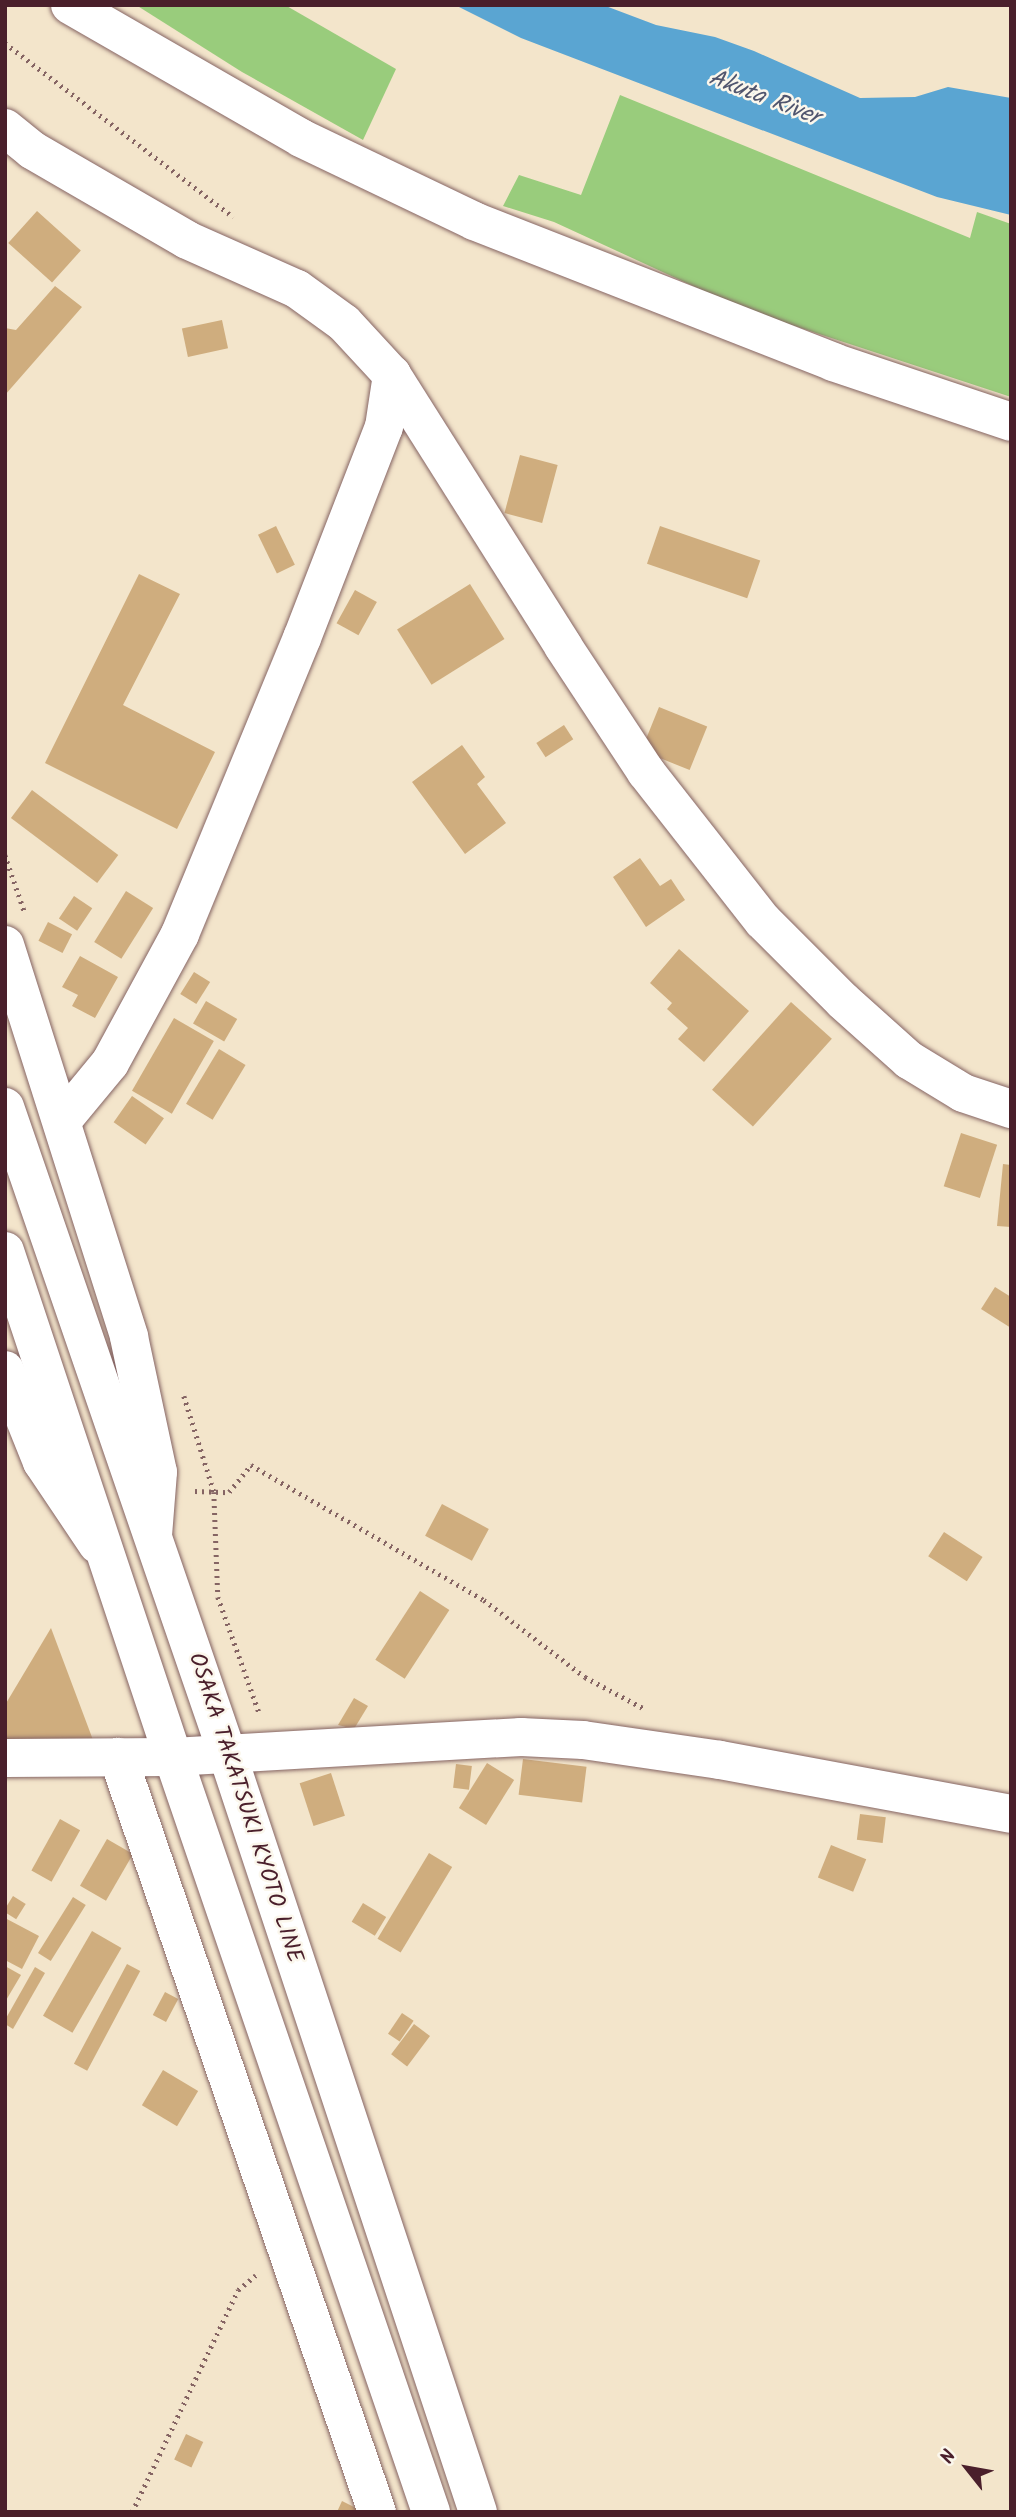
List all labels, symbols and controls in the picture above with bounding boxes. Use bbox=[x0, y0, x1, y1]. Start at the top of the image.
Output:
water label: Akuta River bbox=[705, 64, 823, 132]
street label: OSAKA TAKATSUKI KYOTO LINE bbox=[182, 1649, 308, 1967]
north arrow bbox=[932, 2433, 1002, 2503]
text: N bbox=[933, 2444, 965, 2470]

